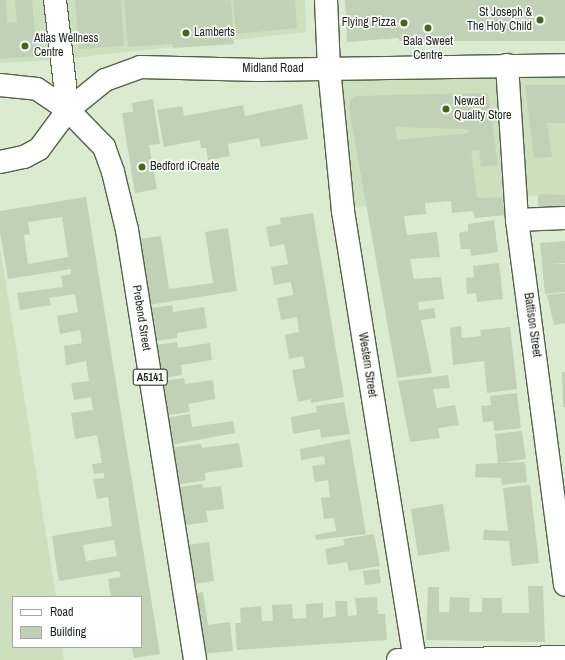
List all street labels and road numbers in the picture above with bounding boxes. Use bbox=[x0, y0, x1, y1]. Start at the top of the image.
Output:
street label: Midland Road bbox=[242, 62, 304, 76]
street label: Prebend Street bbox=[129, 284, 153, 352]
street label: Battison Street bbox=[520, 292, 544, 358]
street label: Western Street bbox=[355, 332, 379, 398]
road number: A5141 bbox=[132, 368, 168, 386]

